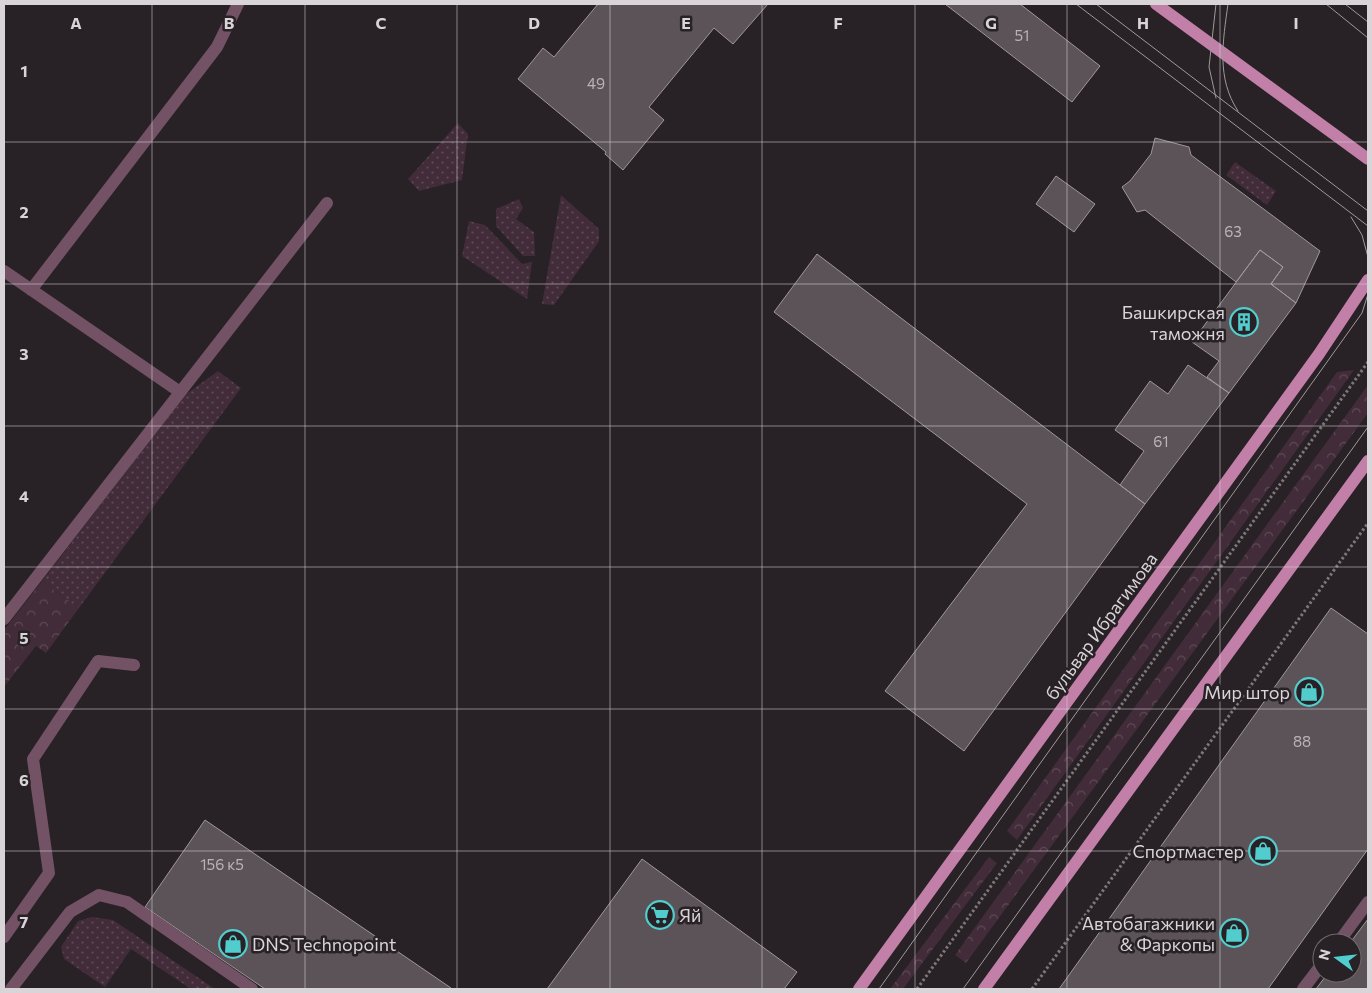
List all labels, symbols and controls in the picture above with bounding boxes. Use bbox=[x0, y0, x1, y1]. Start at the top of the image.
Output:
text: A bbox=[70, 13, 82, 32]
text: B bbox=[224, 13, 235, 32]
text: C bbox=[376, 13, 387, 32]
text: D bbox=[528, 13, 540, 32]
text: E bbox=[681, 13, 691, 32]
text: F bbox=[833, 13, 843, 32]
text: G bbox=[985, 13, 997, 32]
text: H bbox=[1137, 13, 1149, 32]
text: I bbox=[1293, 13, 1299, 32]
house number: 51 bbox=[1014, 26, 1030, 44]
text: 1 bbox=[20, 61, 28, 80]
house number: 49 bbox=[587, 74, 605, 92]
text: 2 bbox=[19, 202, 29, 221]
house number: 63 bbox=[1224, 222, 1242, 240]
place label: Башкирская таможня bbox=[1122, 301, 1225, 344]
building icon: Башкирская таможня bbox=[1229, 307, 1259, 337]
text: 3 bbox=[19, 344, 29, 363]
house number: 61 bbox=[1153, 432, 1169, 450]
text: 4 bbox=[19, 486, 29, 505]
street label: бульвар Ибрагимова bbox=[1040, 548, 1162, 704]
text: 5 bbox=[19, 628, 29, 647]
shop icon: Мир штор bbox=[1294, 677, 1324, 707]
place label: Мир штор bbox=[1204, 681, 1290, 703]
house number: 88 bbox=[1293, 732, 1311, 750]
text: 6 bbox=[19, 770, 29, 789]
shop icon: Спортмастер bbox=[1248, 836, 1278, 866]
place label: Спортмастер bbox=[1132, 840, 1244, 862]
house number: 156 к5 bbox=[200, 855, 244, 873]
supermarket icon: Яй bbox=[645, 900, 675, 930]
place label: Яй bbox=[679, 904, 701, 926]
text: 7 bbox=[20, 912, 29, 931]
place label: Автобагажники & Фаркопы bbox=[1082, 912, 1215, 955]
shop icon: Автобагажники & Фаркопы bbox=[1219, 918, 1249, 948]
shop icon: DNS Technopoint bbox=[218, 929, 248, 959]
place label: DNS Technopoint bbox=[252, 933, 396, 955]
north arrow bbox=[1312, 933, 1362, 983]
text: N bbox=[1314, 947, 1334, 962]

